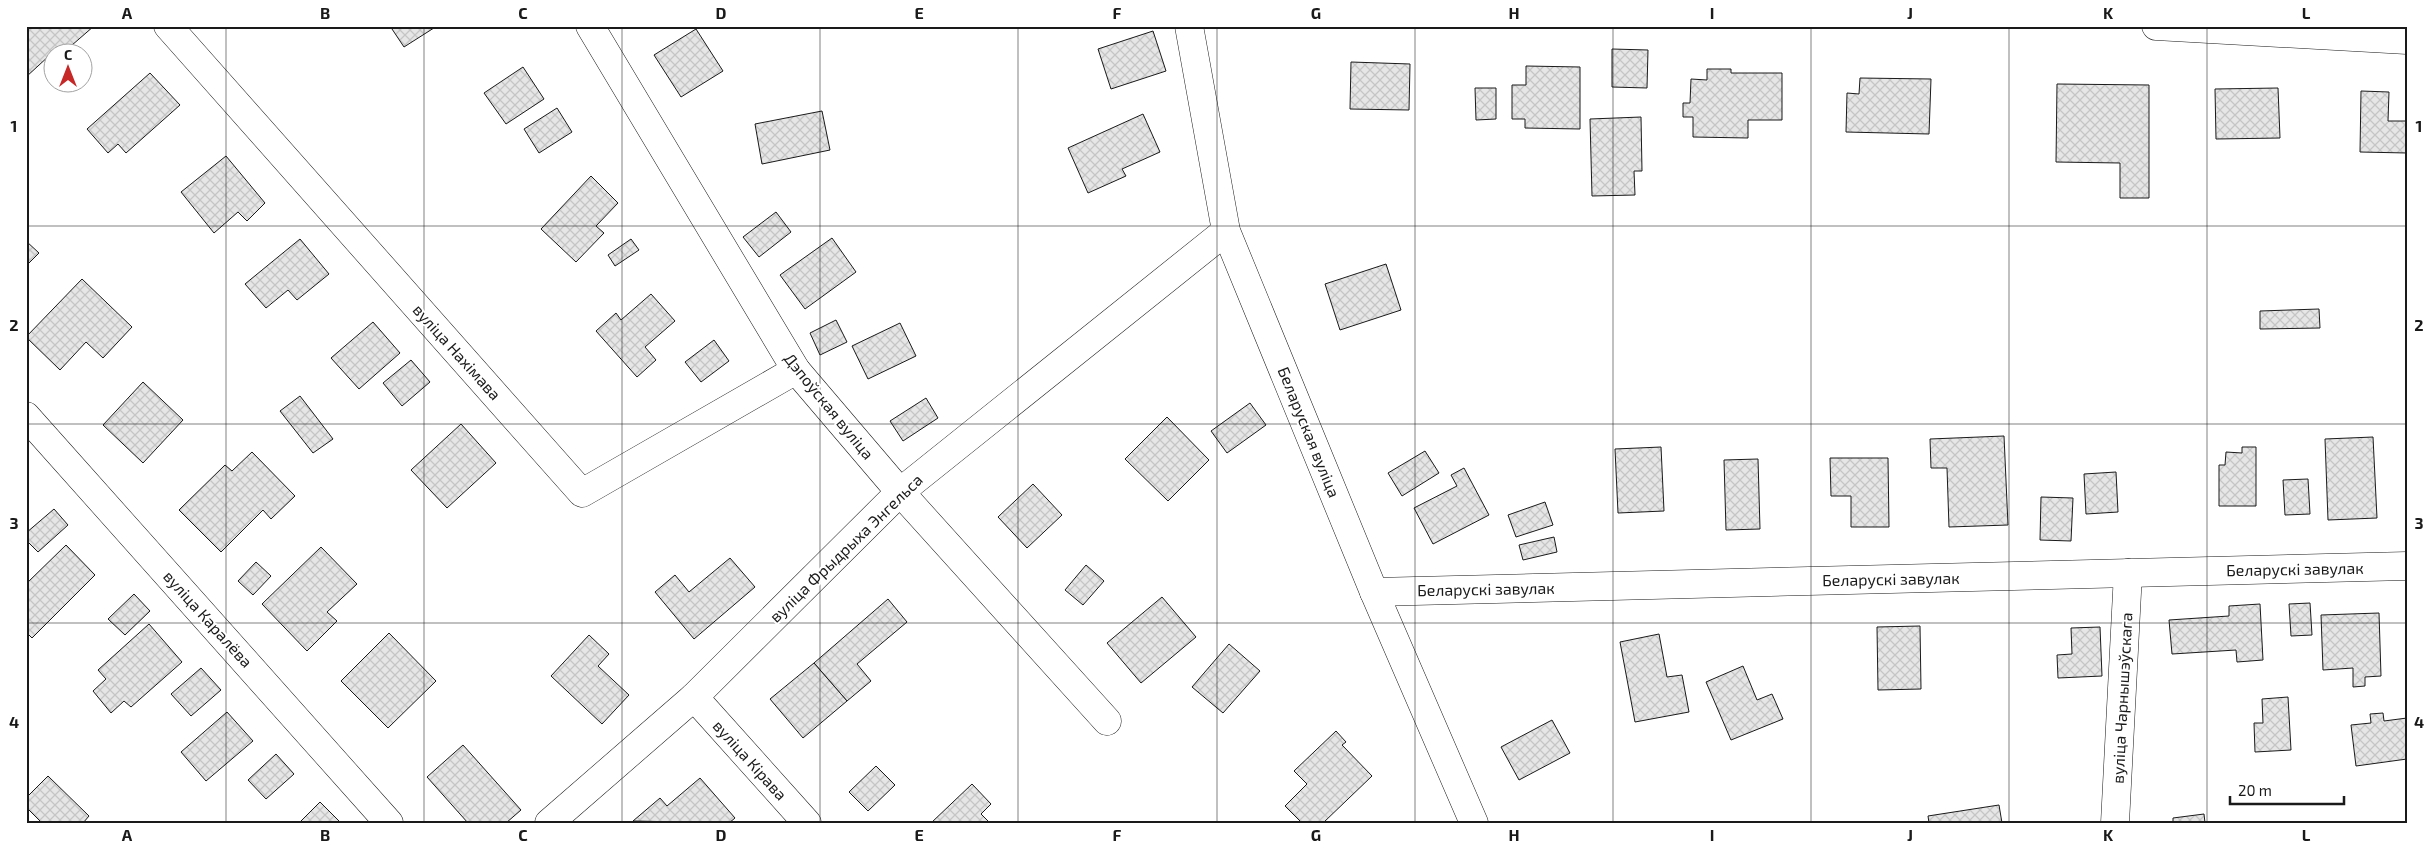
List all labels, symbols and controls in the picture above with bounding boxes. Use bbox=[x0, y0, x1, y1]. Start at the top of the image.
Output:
text: A bbox=[122, 3, 133, 22]
text: B bbox=[320, 3, 330, 22]
text: C bbox=[518, 3, 528, 22]
text: D bbox=[716, 3, 727, 22]
text: E bbox=[914, 3, 924, 22]
text: F bbox=[1113, 3, 1122, 22]
text: G bbox=[1311, 3, 1321, 22]
text: H bbox=[1508, 3, 1520, 22]
text: I bbox=[1710, 3, 1714, 22]
text: J bbox=[1907, 3, 1913, 22]
text: K bbox=[2103, 3, 2114, 22]
text: L bbox=[2302, 3, 2311, 22]
north arrow bbox=[42, 42, 92, 92]
text: С bbox=[64, 46, 72, 63]
text: 1 bbox=[11, 116, 17, 135]
text: 1 bbox=[2416, 116, 2422, 135]
street label: вуліца Нахімава bbox=[409, 300, 505, 404]
text: 2 bbox=[9, 315, 19, 334]
text: 2 bbox=[2414, 315, 2424, 334]
street label: Дэпоўская вуліца bbox=[780, 349, 878, 463]
street label: Беларуская вуліца bbox=[1274, 364, 1344, 500]
street label: вуліца Фрыдрыха Энгельса bbox=[765, 470, 927, 626]
text: 3 bbox=[9, 513, 19, 532]
text: 3 bbox=[2414, 513, 2424, 532]
street label: Беларускі завулак bbox=[2226, 558, 2364, 580]
street label: вуліца Каралёва bbox=[159, 566, 257, 672]
street label: Беларускі завулак bbox=[1822, 568, 1960, 590]
street label: Беларускі завулак bbox=[1417, 578, 1555, 600]
street label: вуліца Чарнышэўскага bbox=[2108, 612, 2136, 784]
text: 4 bbox=[9, 712, 19, 731]
text: 4 bbox=[2414, 712, 2424, 731]
street label: вуліца Кірава bbox=[709, 716, 791, 804]
scale bar bbox=[2230, 774, 2344, 806]
text: 20 m bbox=[2238, 781, 2272, 799]
text: A bbox=[122, 825, 133, 844]
text: B bbox=[320, 825, 330, 844]
text: C bbox=[518, 825, 528, 844]
text: D bbox=[716, 825, 727, 844]
text: E bbox=[914, 825, 924, 844]
text: F bbox=[1113, 825, 1122, 844]
text: G bbox=[1311, 825, 1321, 844]
text: H bbox=[1508, 825, 1520, 844]
text: I bbox=[1710, 825, 1714, 844]
text: J bbox=[1907, 825, 1913, 844]
text: K bbox=[2103, 825, 2114, 844]
text: L bbox=[2302, 825, 2311, 844]

